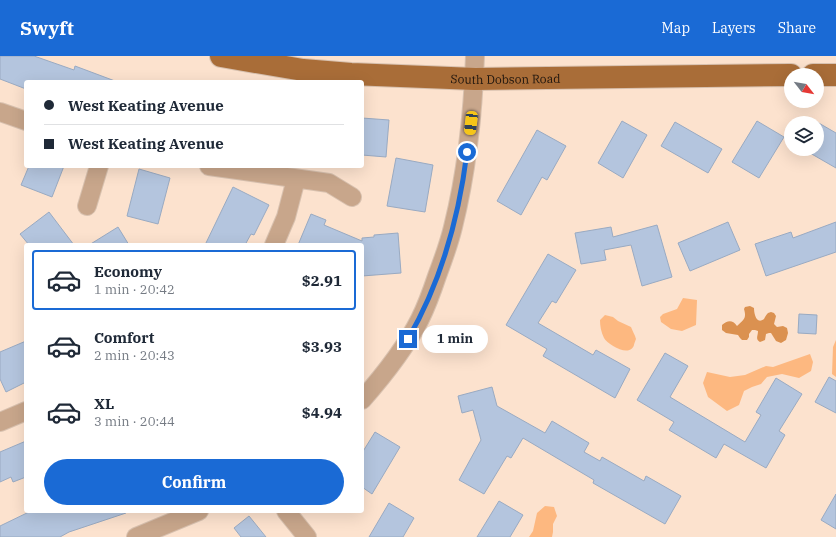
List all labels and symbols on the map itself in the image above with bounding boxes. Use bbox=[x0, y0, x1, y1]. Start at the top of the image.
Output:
north arrow bbox=[784, 68, 824, 108]
street label: South Dobson Road bbox=[450, 70, 561, 87]
car bbox=[464, 110, 478, 136]
route start bbox=[458, 143, 476, 161]
callout: 1 min bbox=[422, 325, 488, 353]
route end bbox=[399, 330, 417, 348]

